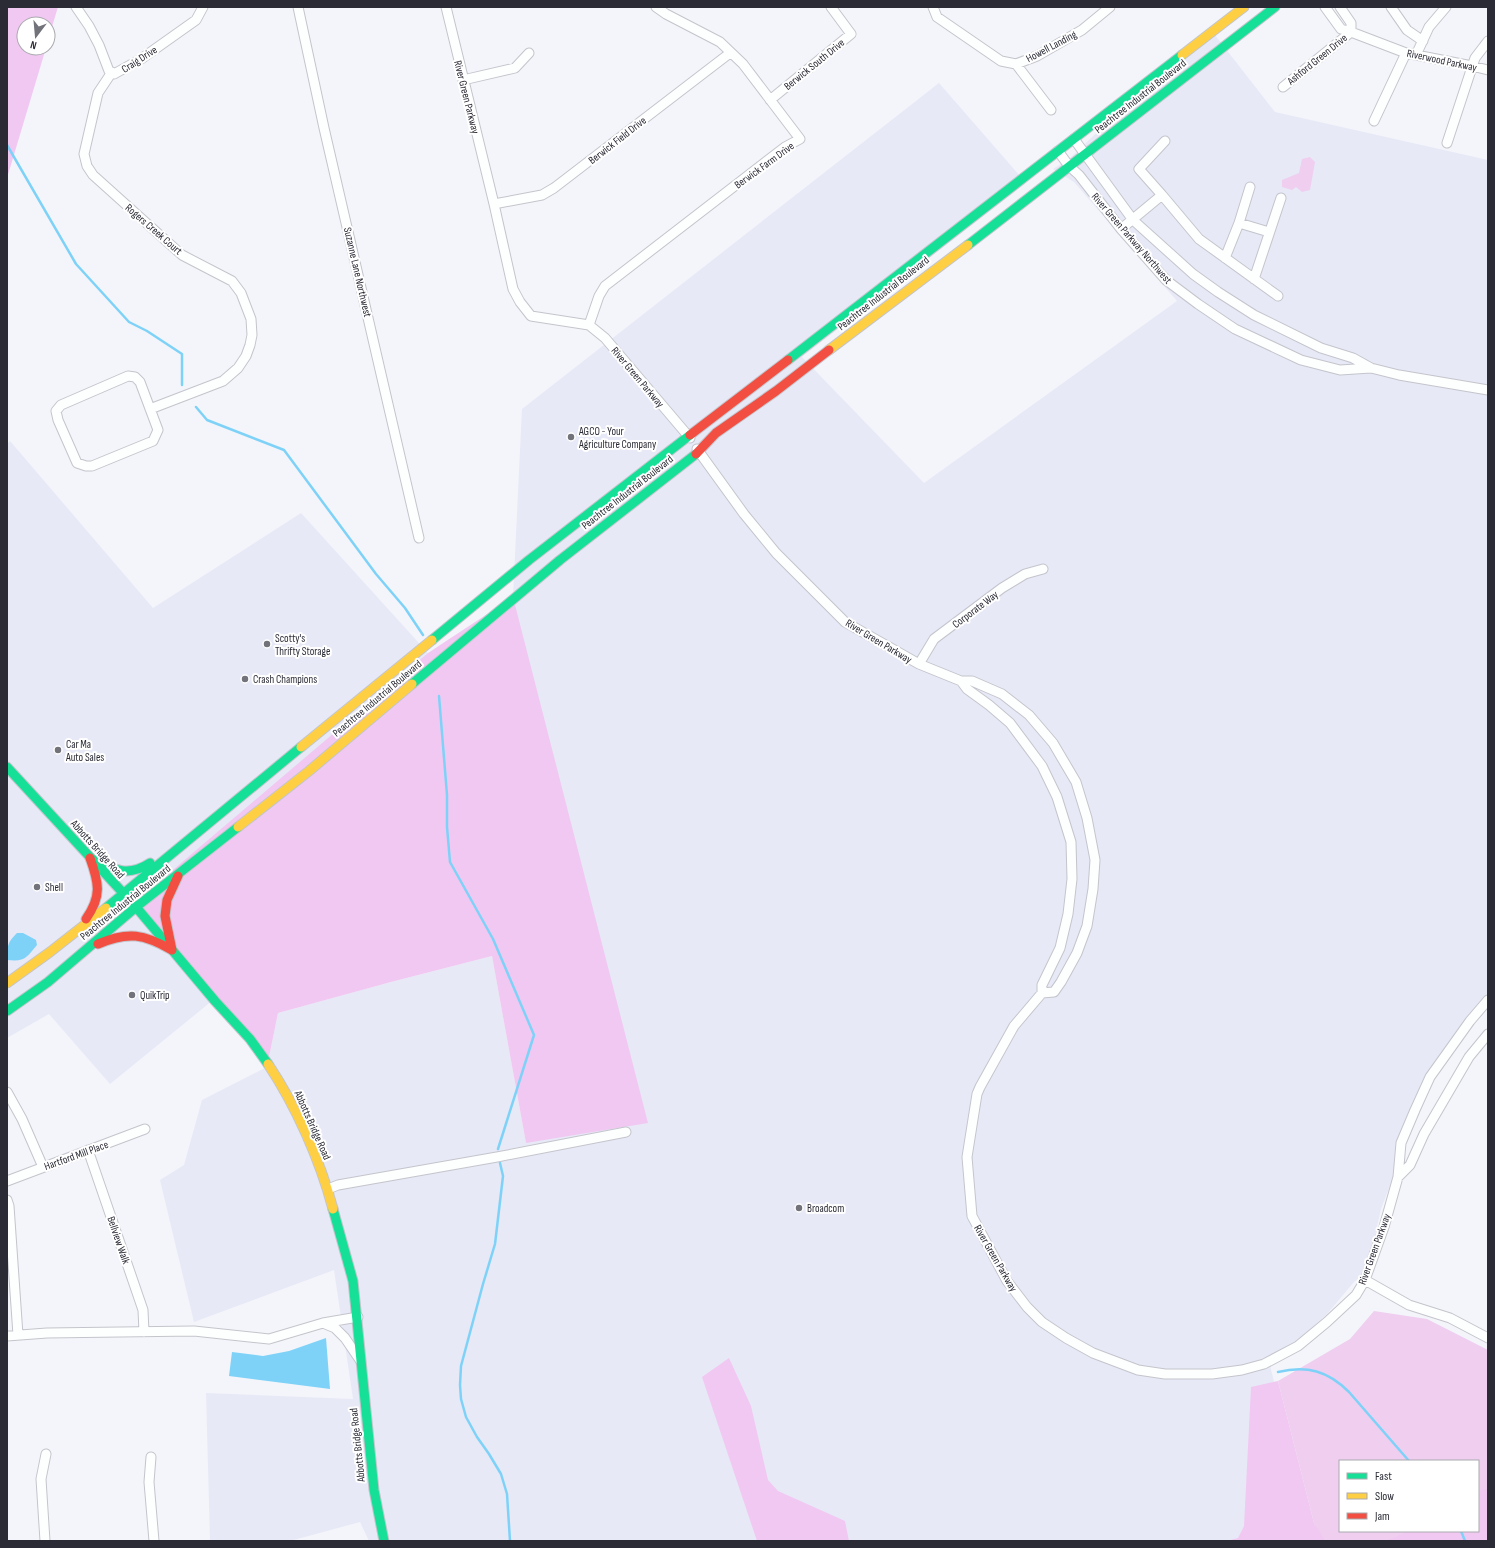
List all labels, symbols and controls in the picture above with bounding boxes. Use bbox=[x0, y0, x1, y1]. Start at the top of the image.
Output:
north arrow bbox=[16, 16, 56, 56]
street label: Howell Landing bbox=[1024, 27, 1079, 65]
street label: Ashford Green Drive bbox=[1284, 31, 1350, 88]
street label: Berwick South Drive bbox=[781, 36, 847, 93]
text: N bbox=[29, 38, 38, 52]
street label: Craig Drive bbox=[119, 43, 160, 76]
street label: Riverwood Parkway bbox=[1406, 47, 1479, 74]
street label: Peachtree Industrial Boulevard bbox=[1092, 56, 1189, 136]
street label: River Green Parkway bbox=[451, 59, 482, 136]
street label: Berwick Field Drive bbox=[586, 114, 649, 167]
street label: Berwick Farm Drive bbox=[732, 139, 797, 191]
street label: River Green Parkway Northwest bbox=[1089, 190, 1175, 287]
street label: Rogers Creek Court bbox=[123, 201, 185, 258]
street label: Suzanne Lane Northwest bbox=[341, 226, 374, 319]
street label: Peachtree Industrial Boulevard bbox=[835, 253, 932, 333]
street label: River Green Parkway bbox=[609, 344, 667, 411]
place label: AGCO - Your Agriculture Company bbox=[578, 425, 657, 451]
marker: AGCO - Your Agriculture Company bbox=[566, 432, 576, 442]
street label: Peachtree Industrial Boulevard bbox=[579, 452, 676, 532]
street label: Corporate Way bbox=[950, 588, 1001, 631]
street label: River Green Parkway bbox=[843, 617, 915, 667]
place label: Scotty's Thrifty Storage bbox=[275, 632, 330, 658]
marker: Scotty's Thrifty Storage bbox=[262, 639, 272, 649]
street label: Peachtree Industrial Boulevard bbox=[330, 657, 425, 739]
place label: Crash Champions bbox=[253, 673, 317, 686]
marker: Crash Champions bbox=[240, 674, 250, 684]
place label: Car Ma Auto Sales bbox=[65, 738, 104, 764]
marker: Car Ma Auto Sales bbox=[53, 745, 63, 755]
street label: Abbotts Bridge Road bbox=[67, 817, 128, 882]
street label: Peachtree Industrial Boulevard bbox=[78, 862, 173, 943]
place label: Shell bbox=[45, 881, 63, 894]
marker: Shell bbox=[32, 882, 42, 892]
place label: QuikTrip bbox=[140, 989, 170, 1002]
marker: QuikTrip bbox=[127, 990, 137, 1000]
street label: Abbotts Bridge Road bbox=[291, 1088, 334, 1162]
street label: Hartford Mill Place bbox=[42, 1138, 110, 1173]
place label: Broadcom bbox=[807, 1202, 844, 1215]
marker: Broadcom bbox=[794, 1203, 804, 1213]
street label: River Green Parkway bbox=[1356, 1211, 1394, 1287]
street label: Bellview Walk bbox=[104, 1215, 133, 1266]
street label: River Green Parkway bbox=[971, 1223, 1020, 1295]
street label: Abbotts Bridge Road bbox=[347, 1407, 368, 1484]
legend bbox=[1339, 1460, 1479, 1532]
text: Fast bbox=[1375, 1469, 1392, 1484]
text: Slow bbox=[1375, 1489, 1394, 1504]
text: Jam bbox=[1374, 1509, 1390, 1524]

